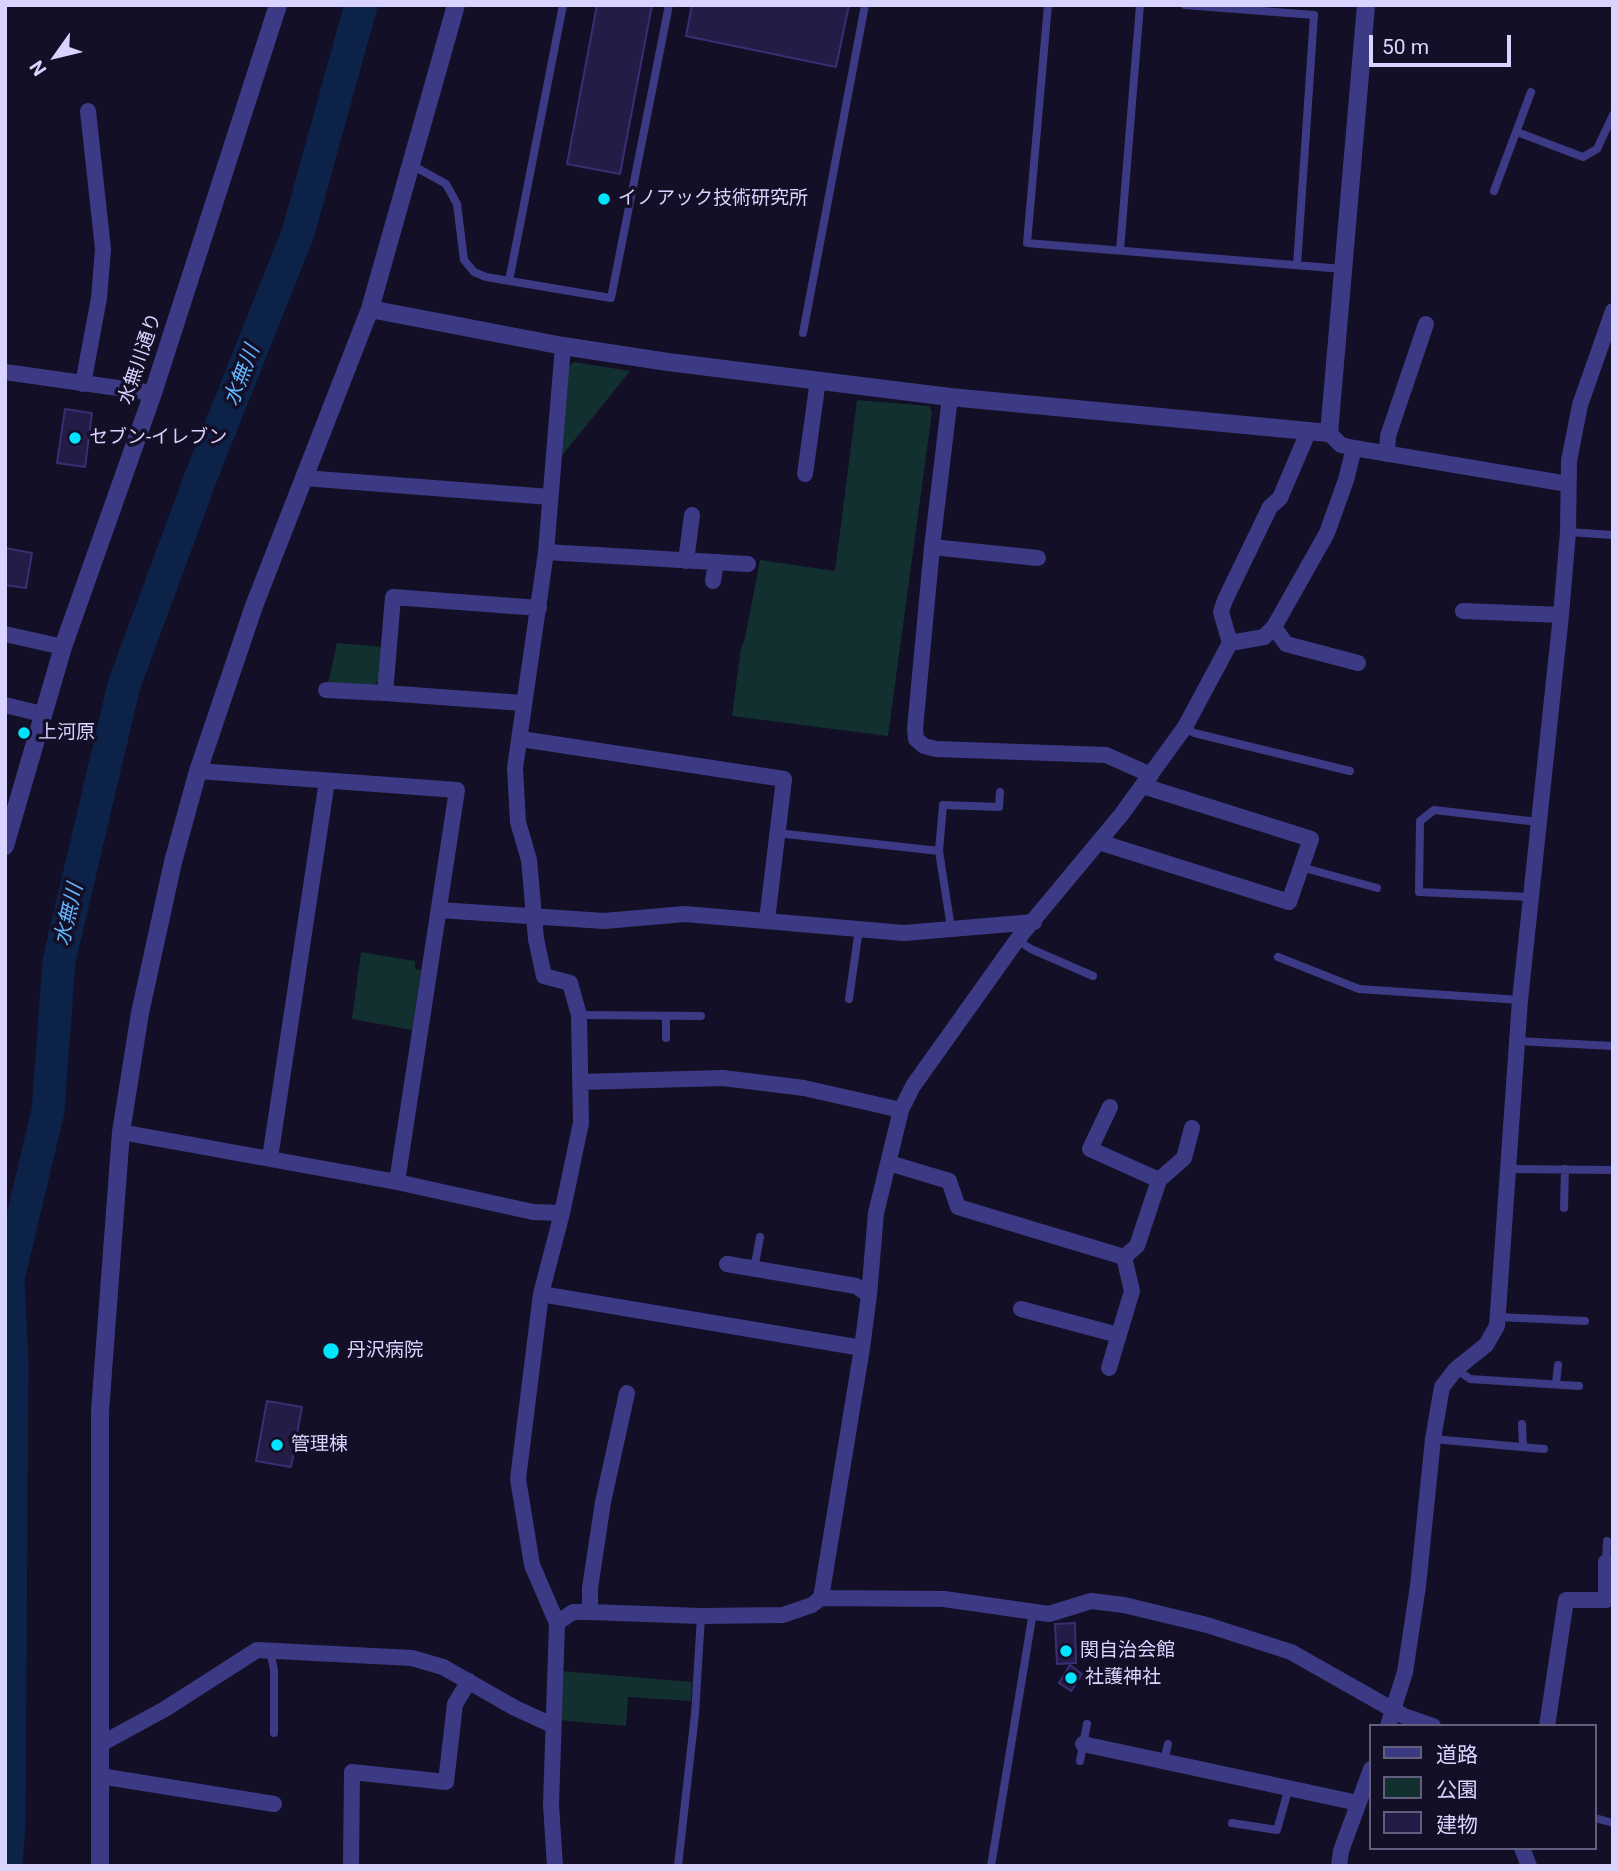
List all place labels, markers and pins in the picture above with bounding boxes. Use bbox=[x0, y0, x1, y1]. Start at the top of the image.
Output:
place label: イノアック技術研究所 bbox=[618, 188, 808, 210]
marker: イノアック技術研究所 bbox=[596, 191, 612, 207]
place label: セブン-イレブン bbox=[89, 427, 227, 449]
marker: セブン-イレブン bbox=[67, 430, 83, 446]
place label: 上河原 bbox=[38, 722, 95, 744]
marker: 上河原 bbox=[16, 725, 32, 741]
place label: 丹沢病院 bbox=[347, 1340, 423, 1362]
marker: 丹沢病院 bbox=[321, 1341, 341, 1361]
place label: 管理棟 bbox=[291, 1434, 348, 1456]
marker: 管理棟 bbox=[269, 1437, 285, 1453]
place label: 関自治会館 bbox=[1080, 1640, 1175, 1662]
marker: 関自治会館 bbox=[1058, 1643, 1074, 1659]
place label: 社護神社 bbox=[1085, 1667, 1161, 1689]
marker: 社護神社 bbox=[1063, 1670, 1079, 1686]

